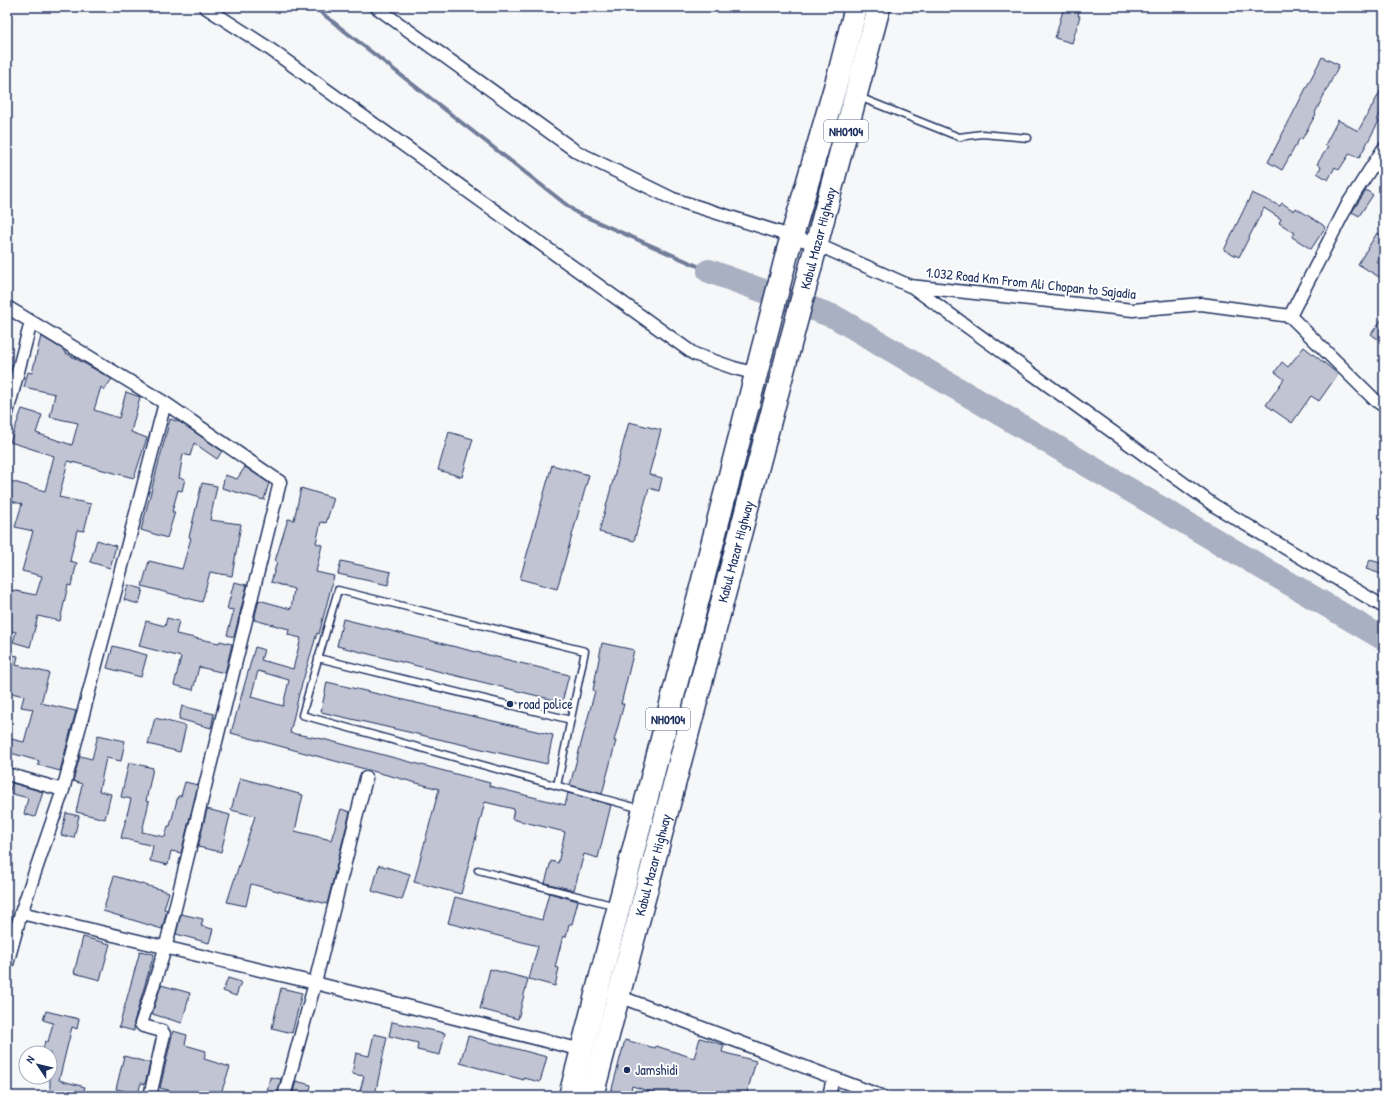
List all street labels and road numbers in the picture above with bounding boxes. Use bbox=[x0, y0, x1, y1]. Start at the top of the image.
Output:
road number: NH0104 bbox=[824, 120, 868, 142]
street label: Kabul Mazar Highway bbox=[795, 185, 841, 291]
street label: 1.032 Road Km From Ali Chopan to Sajadia bbox=[925, 262, 1138, 304]
street label: Kabul Mazar Highway bbox=[712, 498, 759, 605]
road number: NH0104 bbox=[646, 708, 690, 730]
street label: Kabul Mazar Highway bbox=[630, 812, 676, 918]

